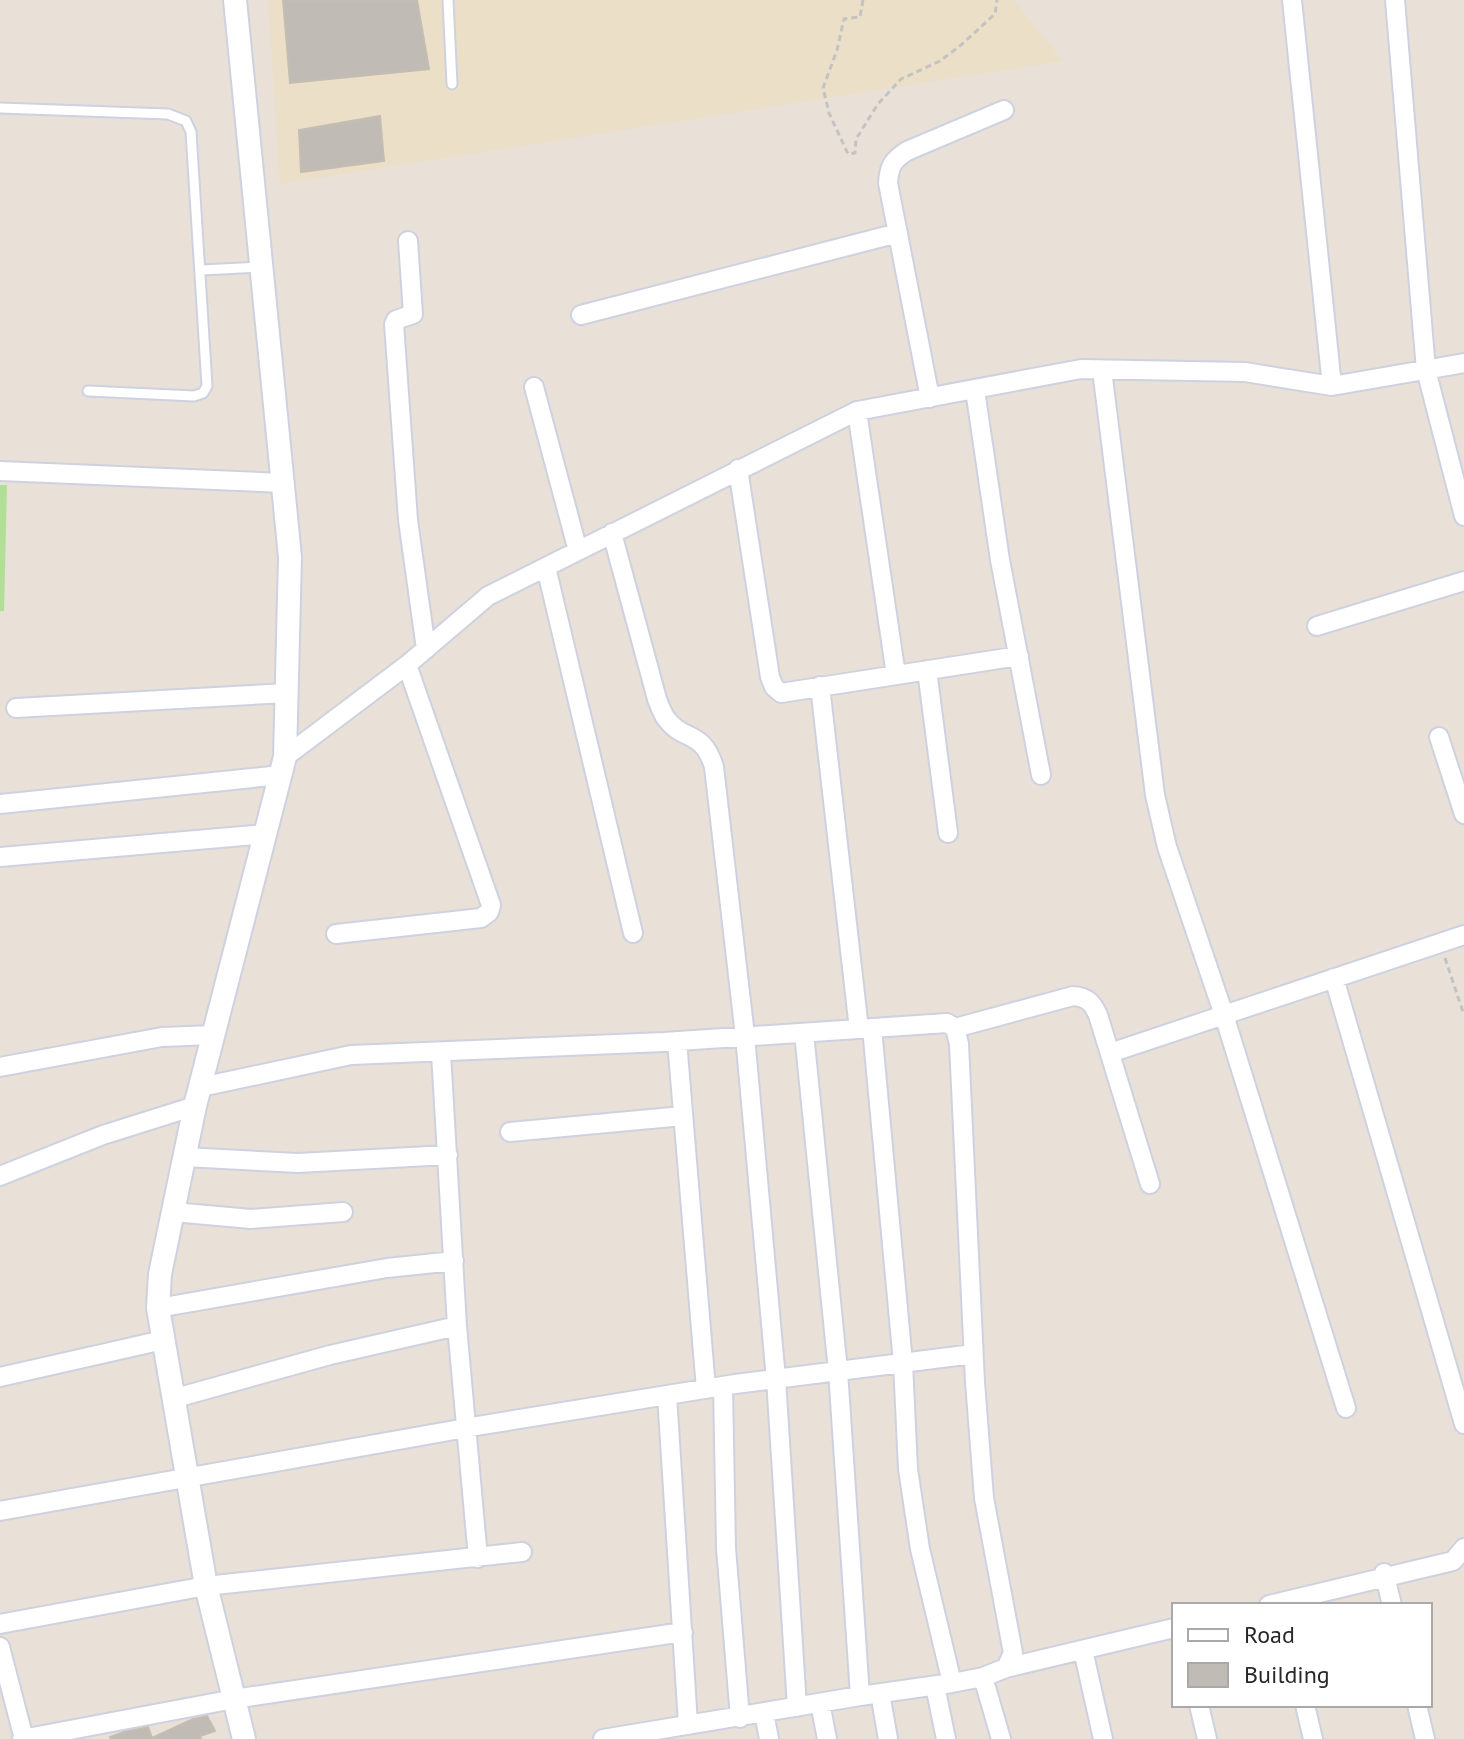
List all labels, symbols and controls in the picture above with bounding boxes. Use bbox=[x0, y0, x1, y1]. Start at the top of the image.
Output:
legend bbox=[1172, 1603, 1432, 1707]
text: Road bbox=[1244, 1619, 1295, 1650]
text: Building bbox=[1244, 1659, 1330, 1690]

